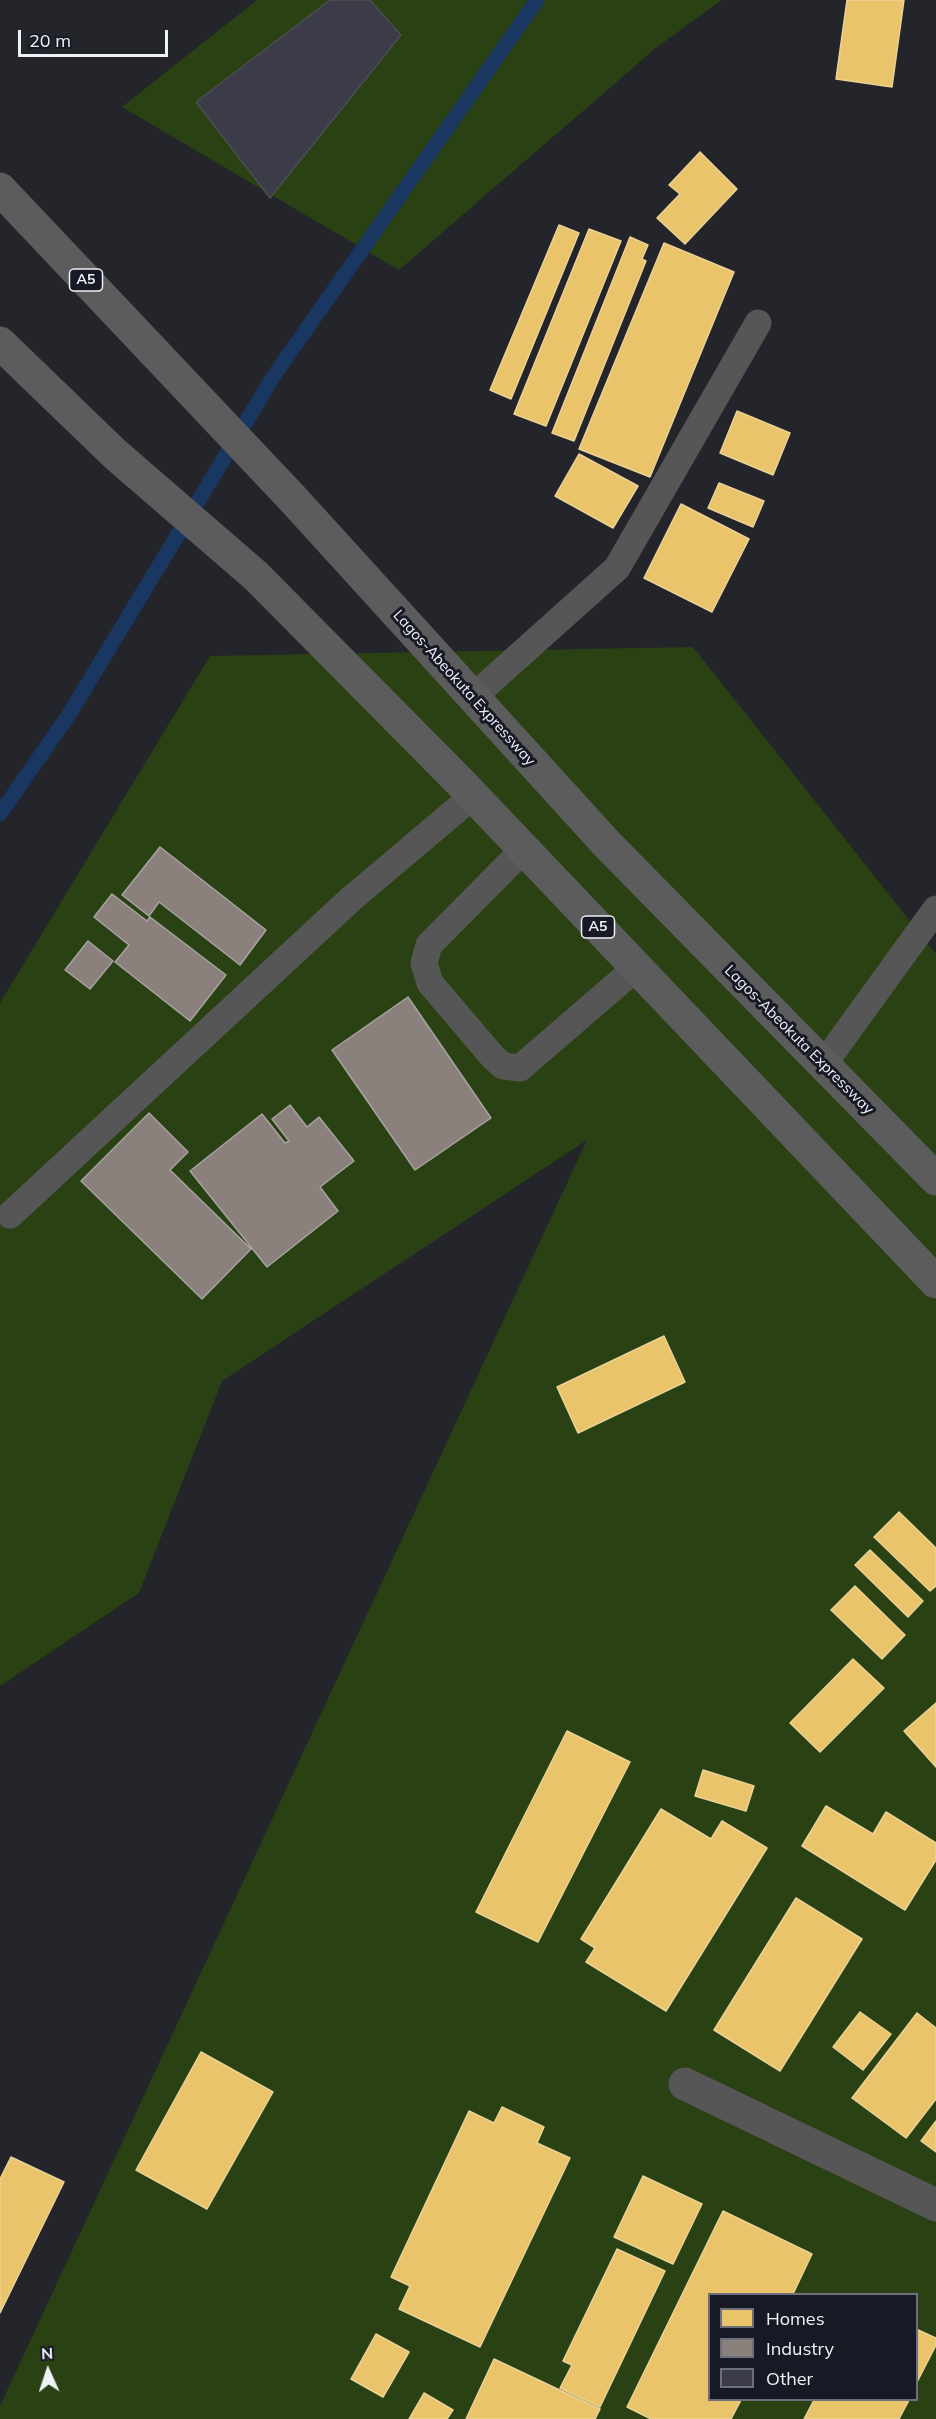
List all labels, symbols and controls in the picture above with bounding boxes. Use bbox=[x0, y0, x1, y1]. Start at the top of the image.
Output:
scale bar bbox=[21, 18, 171, 56]
text: 20 m bbox=[29, 29, 71, 52]
road number: A5 bbox=[70, 269, 103, 291]
street label: Lagos-Abeokuta Expressway bbox=[389, 606, 539, 770]
road number: A5 bbox=[582, 916, 614, 938]
street label: Lagos-Abeokuta Expressway bbox=[721, 962, 877, 1118]
legend bbox=[708, 2293, 918, 2401]
text: Homes bbox=[766, 2307, 825, 2330]
text: Industry bbox=[766, 2337, 834, 2360]
north arrow bbox=[18, 2341, 78, 2401]
text: N bbox=[40, 2343, 54, 2363]
text: Other bbox=[766, 2367, 813, 2390]

